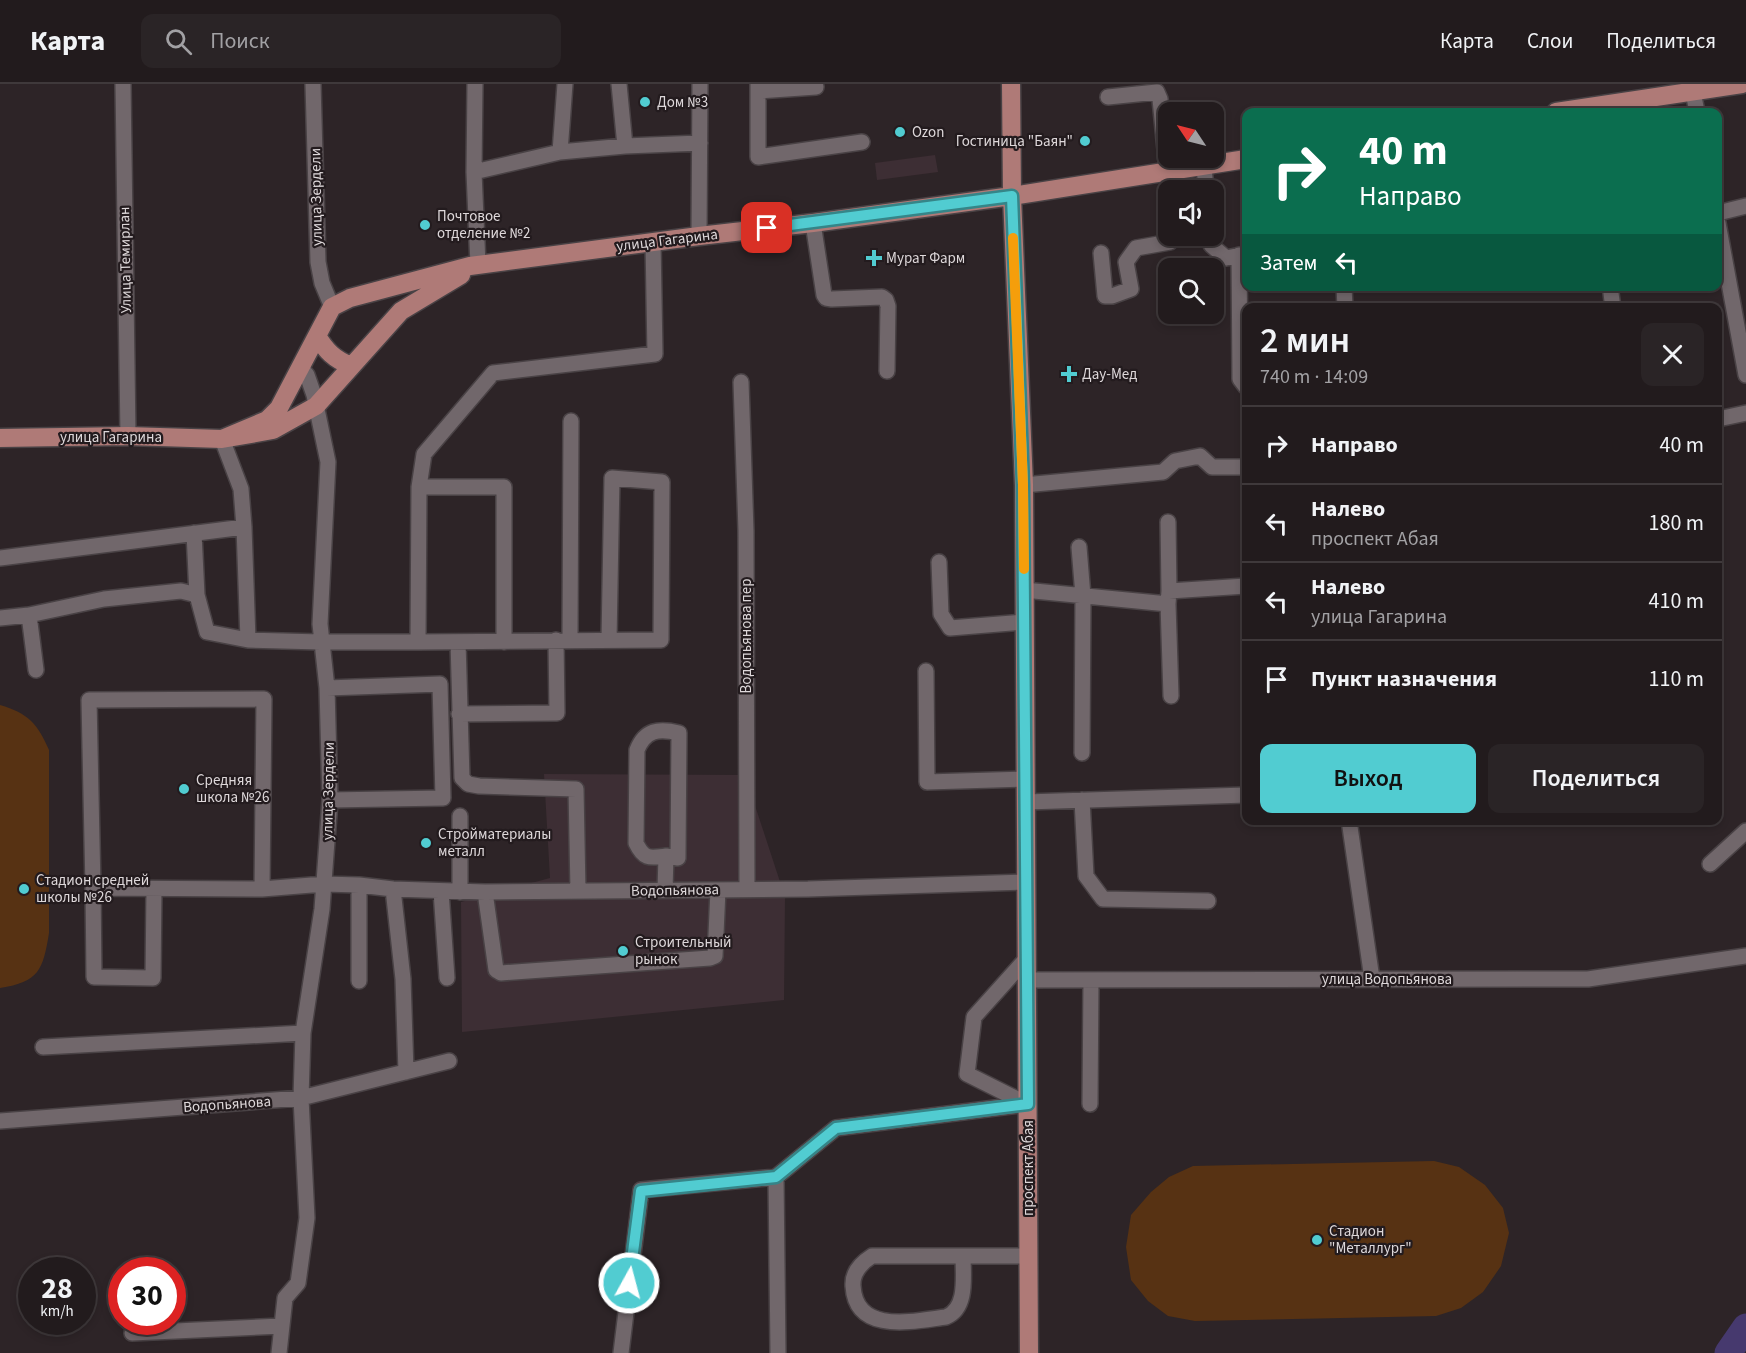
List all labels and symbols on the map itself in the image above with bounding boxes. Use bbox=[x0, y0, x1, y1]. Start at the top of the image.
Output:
place label: Дом №3 bbox=[657, 92, 708, 113]
marker: Дом №3 bbox=[638, 95, 652, 109]
north arrow bbox=[1158, 102, 1224, 168]
place label: Ozon bbox=[912, 122, 944, 143]
marker: Ozon bbox=[893, 125, 907, 139]
place label: Гостиница "Баян" bbox=[956, 131, 1073, 152]
marker: Гостиница "Баян" bbox=[1078, 134, 1092, 148]
street label: улица Зердели bbox=[305, 148, 328, 246]
pin bbox=[741, 202, 792, 253]
street label: Улица Темирлан bbox=[114, 206, 137, 314]
place label: Почтовое отделение №2 bbox=[437, 206, 530, 244]
marker: Почтовое отделение №2 bbox=[418, 218, 432, 232]
street label: улица Гагарина bbox=[615, 224, 719, 257]
place label: Мурат Фарм bbox=[886, 248, 965, 269]
marker: Мурат Фарм bbox=[867, 251, 881, 265]
place label: Дау-Мед bbox=[1082, 364, 1137, 385]
marker: Дау-Мед bbox=[1060, 365, 1078, 383]
street label: улица Гагарина bbox=[60, 427, 162, 448]
street label: Водопьянова пер bbox=[736, 578, 757, 694]
street label: улица Зердели bbox=[317, 742, 340, 840]
place label: Средняя школа №26 bbox=[196, 770, 269, 808]
marker: Средняя школа №26 bbox=[177, 782, 191, 796]
place label: Стройматериалы металл bbox=[438, 824, 551, 862]
marker: Стройматериалы металл bbox=[419, 836, 433, 850]
place label: Стадион средней школы №26 bbox=[36, 870, 149, 908]
street label: Водопьянова bbox=[631, 879, 719, 902]
marker: Стадион средней школы №26 bbox=[17, 882, 31, 896]
place label: Строительный рынок bbox=[635, 932, 731, 970]
marker: Строительный рынок bbox=[616, 944, 630, 958]
street label: улица Водопьянова bbox=[1322, 969, 1452, 990]
street label: Водопьянова bbox=[182, 1091, 272, 1118]
street label: проспект Абая bbox=[1018, 1120, 1039, 1216]
place label: Стадион "Металлург" bbox=[1329, 1221, 1412, 1259]
marker: Стадион "Металлург" bbox=[1310, 1233, 1324, 1247]
position arrow bbox=[597, 1251, 661, 1315]
speed limit sign: 30 bbox=[108, 1257, 186, 1335]

